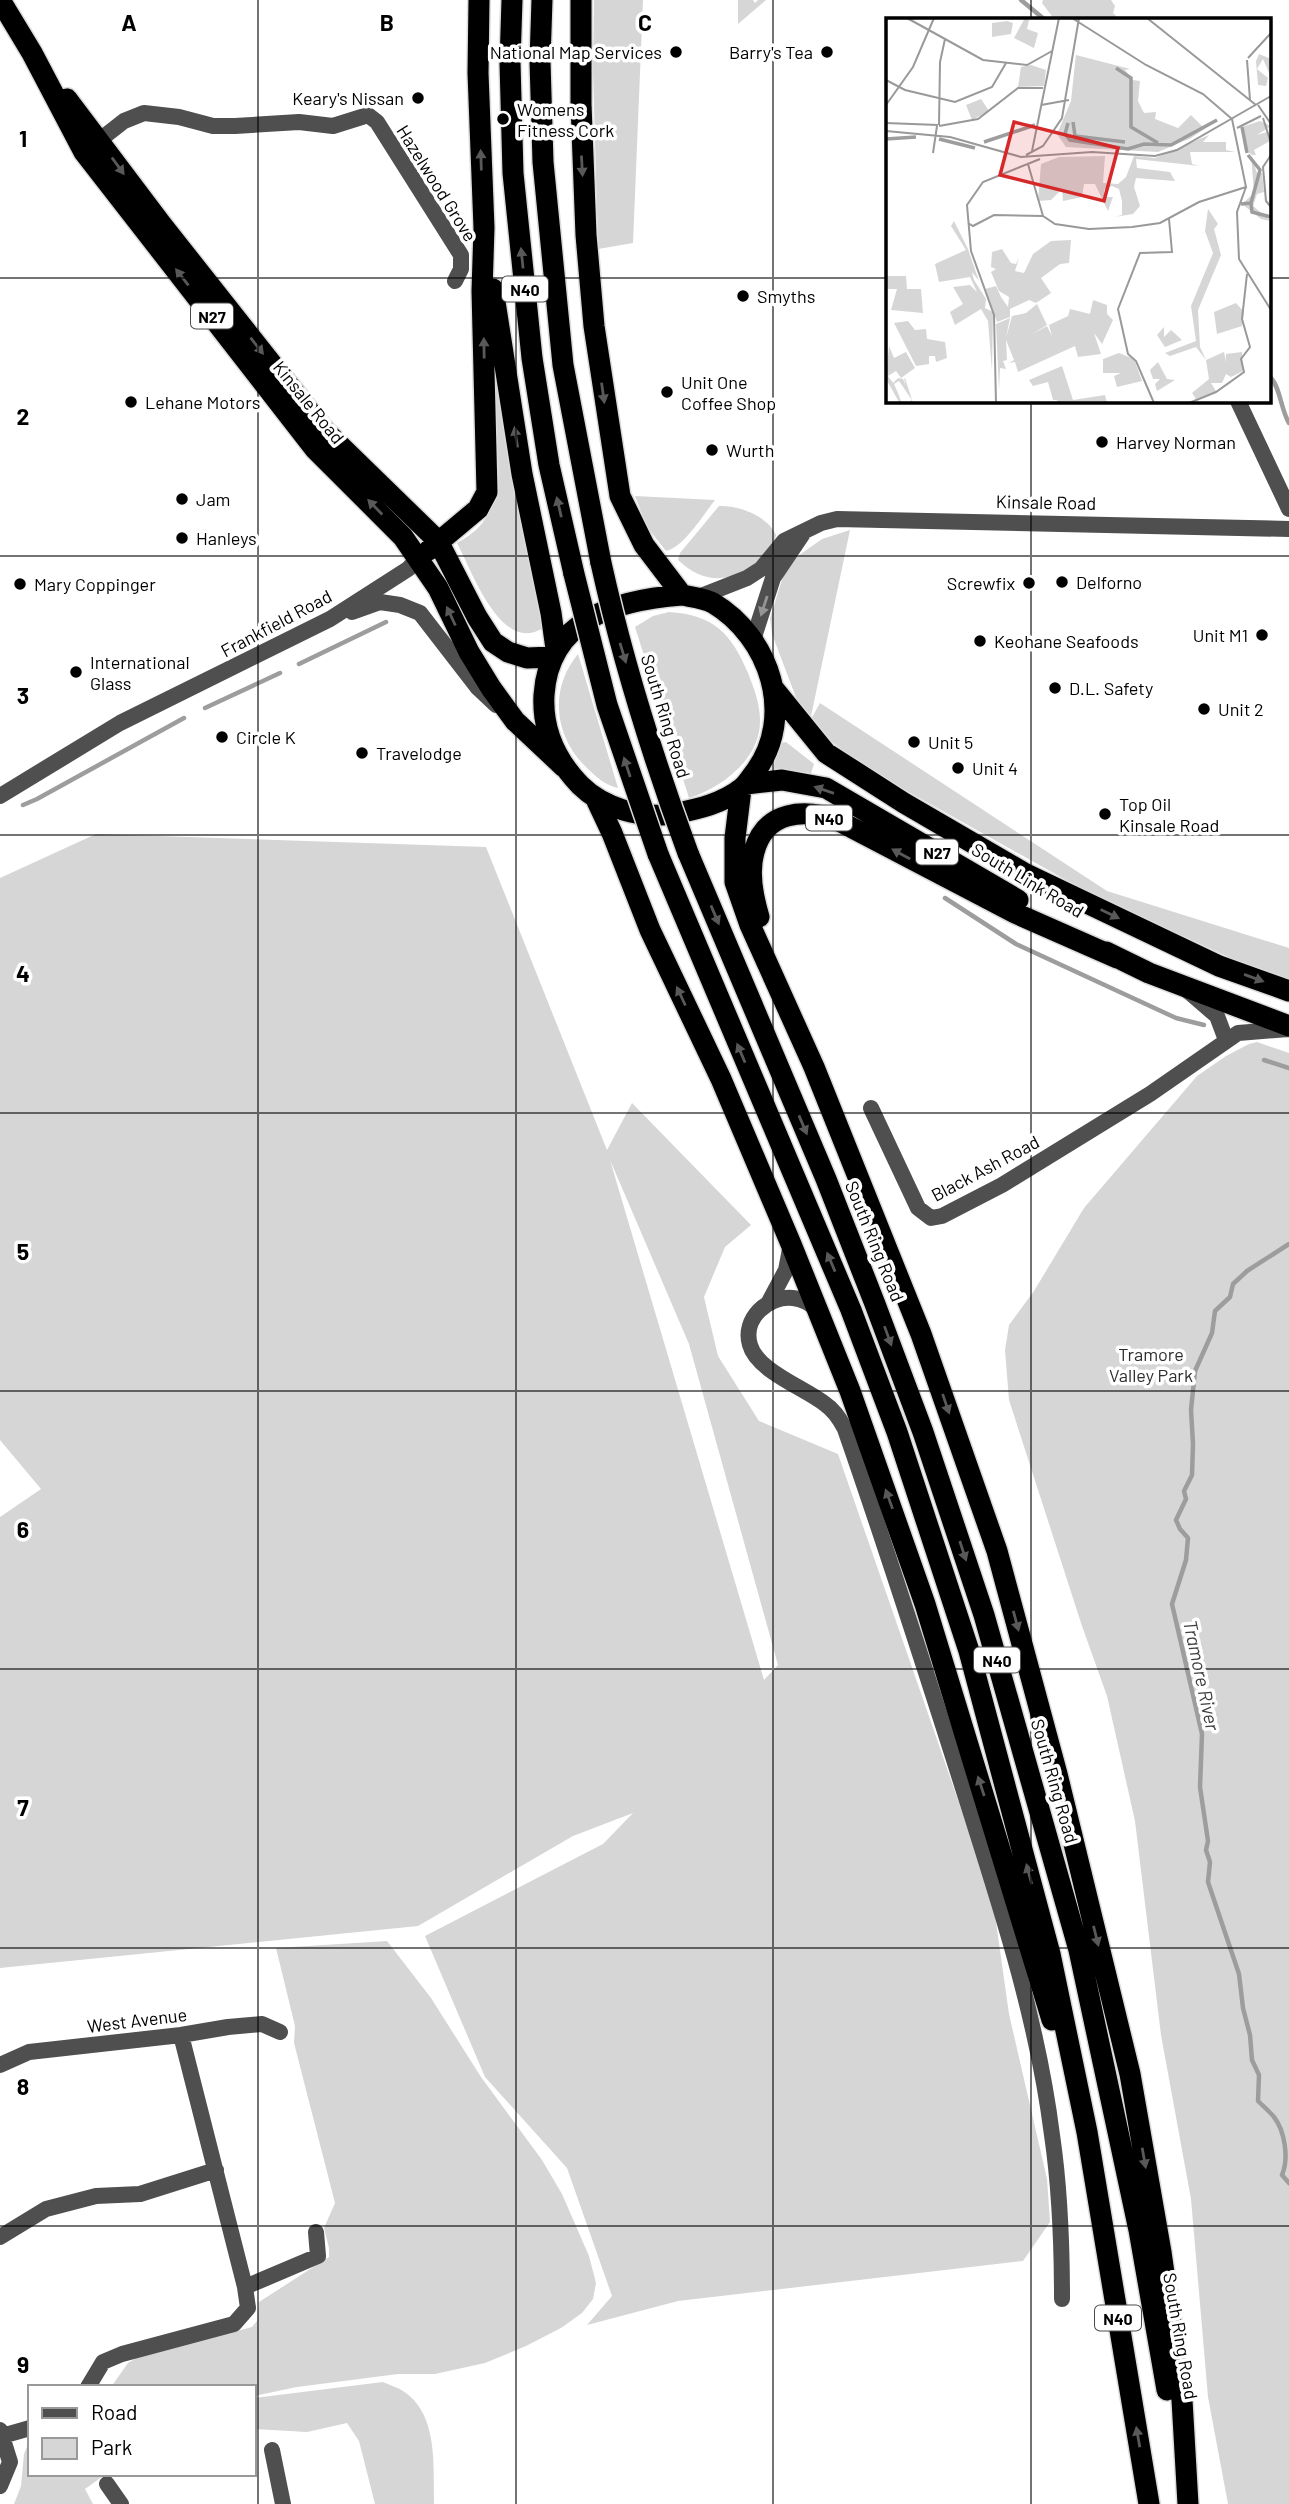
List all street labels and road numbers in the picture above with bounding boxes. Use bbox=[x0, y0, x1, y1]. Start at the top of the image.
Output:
street label: Hazelwood Grove bbox=[392, 121, 482, 245]
road number: N40 bbox=[502, 276, 548, 302]
road number: N27 bbox=[191, 304, 233, 328]
street label: Kinsale Road bbox=[269, 356, 349, 448]
street label: Kinsale Road bbox=[996, 490, 1096, 514]
street label: Frankfield Road bbox=[217, 585, 335, 661]
street label: South Ring Road bbox=[637, 651, 695, 781]
road number: N40 bbox=[806, 806, 852, 831]
street label: South Link Road bbox=[968, 838, 1088, 922]
road number: N27 bbox=[916, 839, 958, 864]
street label: Black Ash Road bbox=[927, 1130, 1043, 1206]
street label: South Ring Road bbox=[841, 1177, 909, 1305]
road number: N40 bbox=[974, 1648, 1020, 1672]
street label: South Ring Road bbox=[1027, 1716, 1083, 1846]
street label: West Avenue bbox=[86, 2003, 188, 2037]
street label: South Ring Road bbox=[1159, 2271, 1203, 2401]
road number: N40 bbox=[1095, 2306, 1141, 2330]

